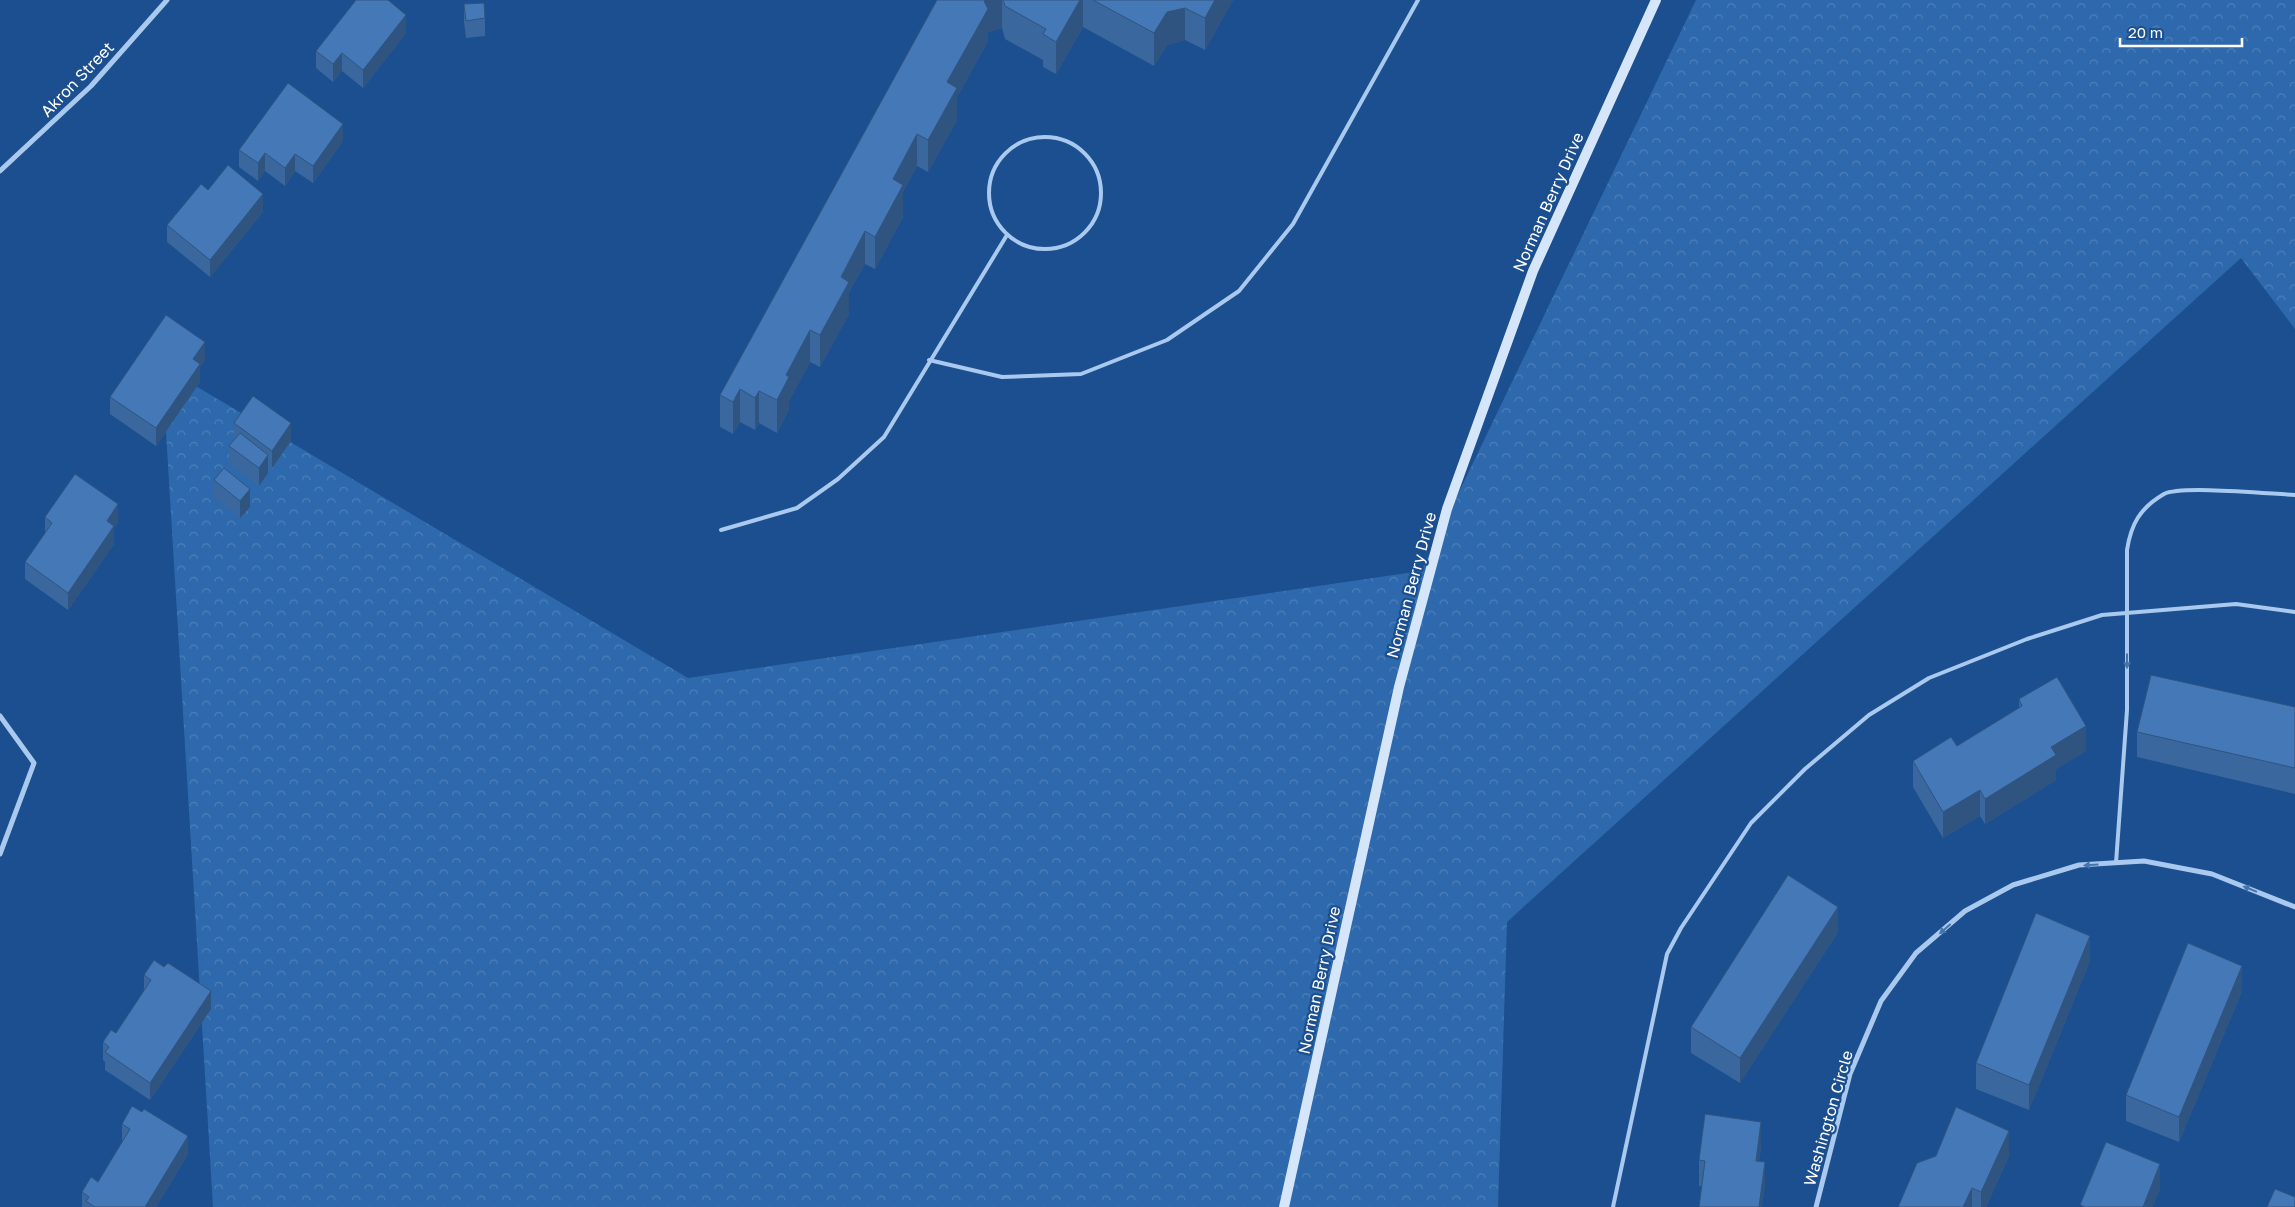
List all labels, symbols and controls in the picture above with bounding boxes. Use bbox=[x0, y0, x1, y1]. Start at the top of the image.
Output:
scale bar bbox=[2120, 15, 2242, 47]
text: 20 m bbox=[2128, 23, 2163, 41]
street label: Akron Street bbox=[36, 37, 118, 121]
street label: Norman Berry Drive bbox=[1508, 129, 1588, 275]
street label: Norman Berry Drive bbox=[1382, 510, 1440, 660]
one-way arrow bbox=[2123, 654, 2131, 670]
one-way arrow bbox=[2083, 861, 2099, 869]
one-way arrow bbox=[2243, 885, 2257, 893]
street label: Norman Berry Drive bbox=[1294, 904, 1344, 1056]
one-way arrow bbox=[1939, 923, 1952, 934]
street label: Washington Circle bbox=[1799, 1048, 1857, 1188]

